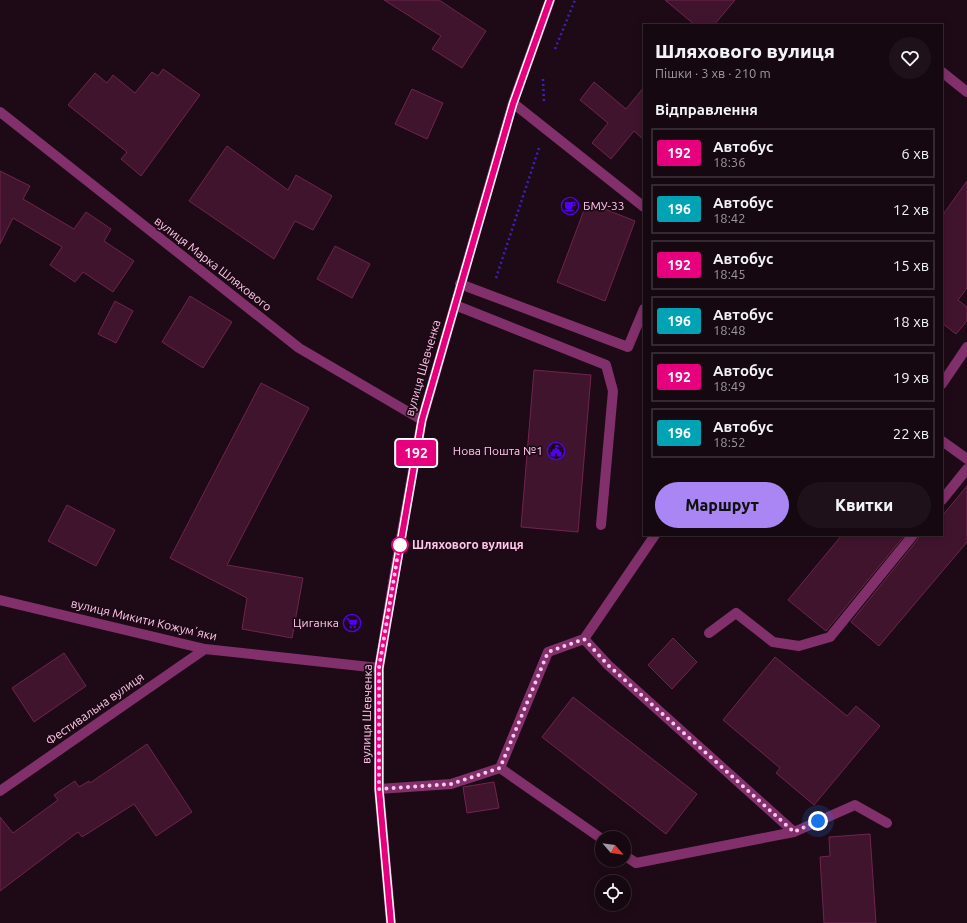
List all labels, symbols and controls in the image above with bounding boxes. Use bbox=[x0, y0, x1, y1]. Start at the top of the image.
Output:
button: heart bbox=[889, 37, 931, 79]
text: Шляхового вулиця bbox=[655, 40, 835, 62]
text: Пішки · 3 хв · 210 m bbox=[655, 66, 771, 80]
text: Відправлення bbox=[655, 101, 758, 118]
text: Автобус bbox=[713, 138, 773, 155]
text: 192 bbox=[667, 145, 691, 161]
text: 6 хв bbox=[901, 145, 929, 162]
text: 18:36 bbox=[713, 155, 746, 169]
text: Автобус bbox=[713, 194, 773, 211]
cafe icon: БМУ-33 bbox=[560, 196, 580, 216]
place label: БМУ-33 bbox=[583, 199, 624, 212]
text: 196 bbox=[667, 201, 691, 217]
text: 12 хв bbox=[893, 201, 929, 218]
text: 18:42 bbox=[713, 211, 746, 225]
street label: вулиця Марка Шляхового bbox=[152, 214, 274, 313]
text: Автобус bbox=[713, 250, 773, 267]
text: 192 bbox=[667, 257, 691, 273]
text: 15 хв bbox=[893, 257, 929, 274]
text: 18:45 bbox=[713, 267, 746, 281]
text: Автобус bbox=[713, 306, 773, 323]
text: 196 bbox=[667, 313, 691, 329]
text: 18 хв bbox=[893, 313, 929, 330]
street label: вулиця Шевченка bbox=[403, 318, 443, 418]
text: 18:48 bbox=[713, 323, 746, 337]
text: Автобус bbox=[713, 362, 773, 379]
text: 192 bbox=[667, 369, 691, 385]
text: 19 хв bbox=[893, 369, 929, 386]
text: 18:49 bbox=[713, 379, 746, 393]
text: Автобус bbox=[713, 418, 773, 435]
text: 196 bbox=[667, 425, 691, 441]
text: 22 хв bbox=[893, 425, 929, 442]
text: 18:52 bbox=[713, 435, 746, 449]
line badge: 192 bbox=[393, 440, 439, 466]
public building icon: Нова Пошта №1 bbox=[546, 441, 566, 461]
place label: Нова Пошта №1 bbox=[453, 444, 543, 457]
text: 192 bbox=[404, 445, 428, 461]
button: Маршрут bbox=[655, 482, 789, 528]
button: Квитки bbox=[797, 482, 931, 528]
marker: Шляхового вулиця bbox=[391, 536, 409, 554]
place label: Шляхового вулиця bbox=[412, 538, 524, 551]
street label: вулиця Микити Кожумʼяки bbox=[70, 596, 218, 643]
supermarket icon: Циганка bbox=[342, 613, 362, 633]
place label: Циганка bbox=[293, 616, 339, 629]
street label: вулиця Шевченка bbox=[359, 664, 374, 764]
street label: Фестивальна вулиця bbox=[43, 670, 146, 747]
your location bbox=[808, 811, 828, 831]
north arrow bbox=[595, 831, 631, 867]
map controls bbox=[595, 831, 631, 911]
button: locate bbox=[595, 875, 631, 911]

